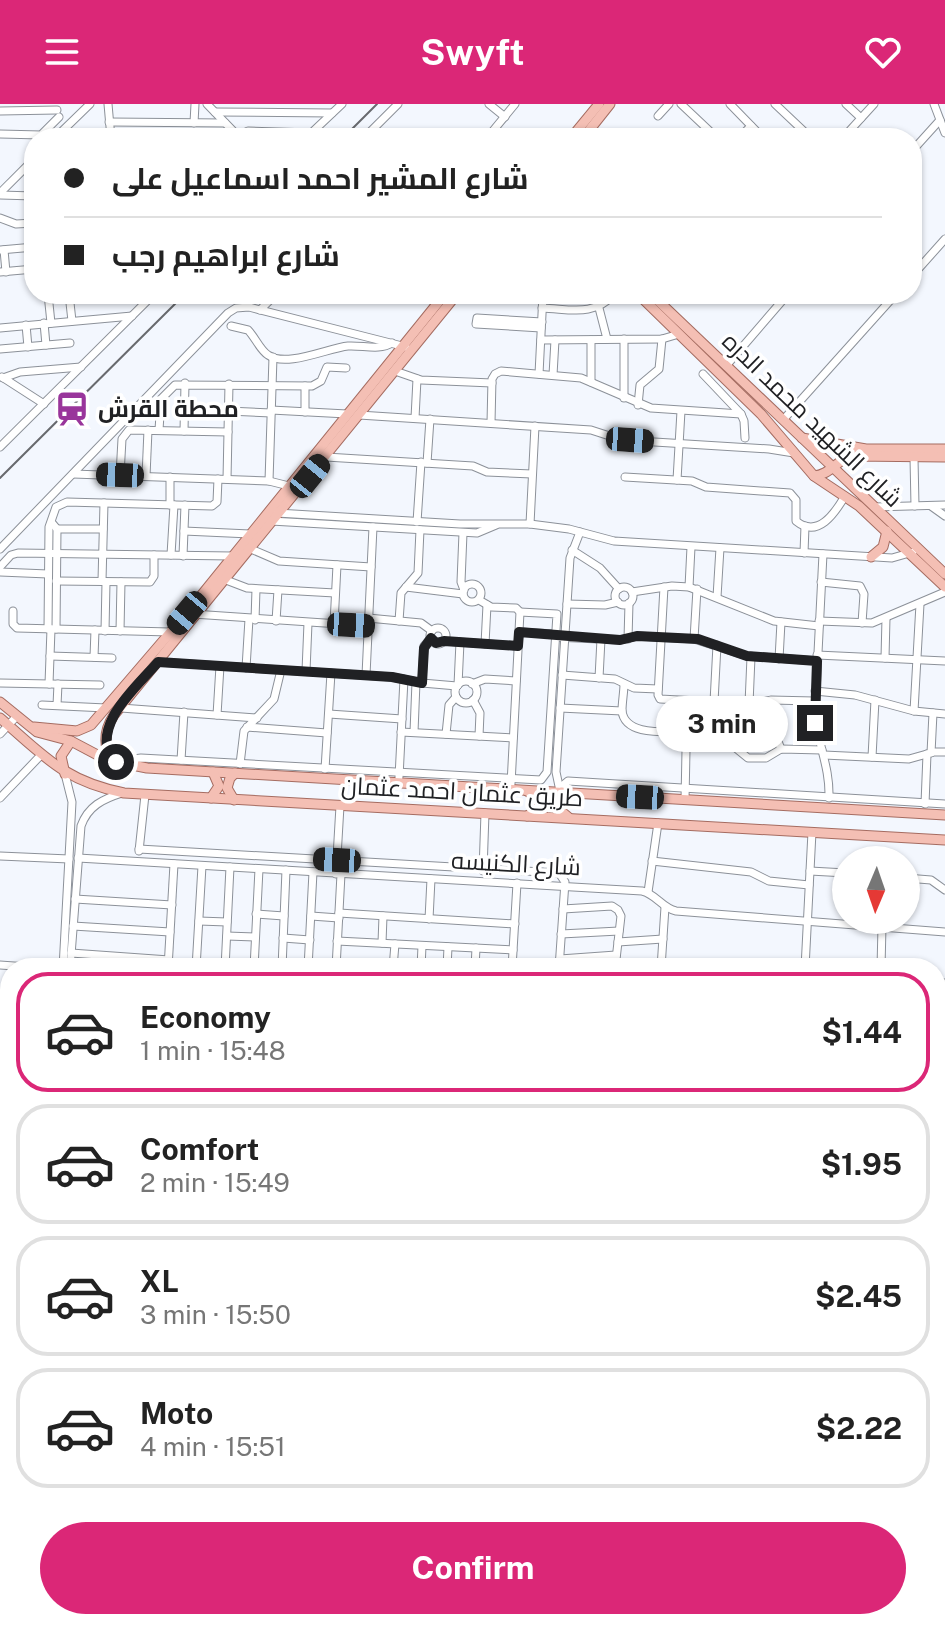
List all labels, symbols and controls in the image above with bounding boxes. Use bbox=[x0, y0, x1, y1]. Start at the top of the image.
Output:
icon: menu bbox=[40, 30, 84, 74]
icon: heart bbox=[861, 30, 905, 74]
text: Swyft bbox=[421, 31, 524, 73]
text: شارع المشير احمد اسماعيل على bbox=[112, 160, 529, 196]
text: شارع ابراهيم رجب bbox=[112, 237, 340, 273]
street label: شارع الشهيد محمد الدره bbox=[715, 326, 908, 514]
station icon: محطة القرش bbox=[53, 390, 91, 428]
place label: محطة القرش bbox=[98, 394, 239, 423]
car bbox=[605, 426, 655, 454]
car bbox=[286, 450, 334, 502]
car bbox=[96, 462, 144, 488]
car bbox=[162, 587, 212, 639]
car bbox=[326, 612, 376, 638]
callout: 3 min bbox=[655, 695, 787, 751]
route end bbox=[797, 705, 833, 741]
text: 3 min bbox=[688, 708, 756, 739]
route start bbox=[98, 744, 134, 780]
street label: طريق عثمان احمد عثمان bbox=[340, 771, 584, 813]
car bbox=[615, 784, 665, 810]
street label: شارع الكنيسه bbox=[450, 846, 582, 883]
north arrow bbox=[832, 846, 920, 934]
map controls bbox=[832, 846, 920, 934]
car bbox=[312, 847, 362, 873]
icon: car bbox=[44, 996, 116, 1068]
text: Economy bbox=[140, 999, 271, 1035]
text: $1.44 bbox=[821, 1014, 902, 1050]
text: 1 min · 15:48 bbox=[140, 1035, 286, 1066]
icon: car bbox=[44, 1128, 116, 1200]
text: Comfort bbox=[140, 1131, 259, 1167]
text: $1.95 bbox=[821, 1146, 902, 1182]
text: 2 min · 15:49 bbox=[140, 1167, 290, 1198]
icon: car bbox=[44, 1260, 116, 1332]
text: XL bbox=[140, 1263, 179, 1299]
text: $2.45 bbox=[815, 1278, 902, 1314]
text: 3 min · 15:50 bbox=[140, 1299, 291, 1330]
icon: car bbox=[44, 1392, 116, 1464]
text: Moto bbox=[140, 1395, 213, 1431]
text: $2.22 bbox=[816, 1410, 902, 1446]
text: 4 min · 15:51 bbox=[140, 1431, 286, 1462]
button: Confirm bbox=[40, 1522, 906, 1614]

